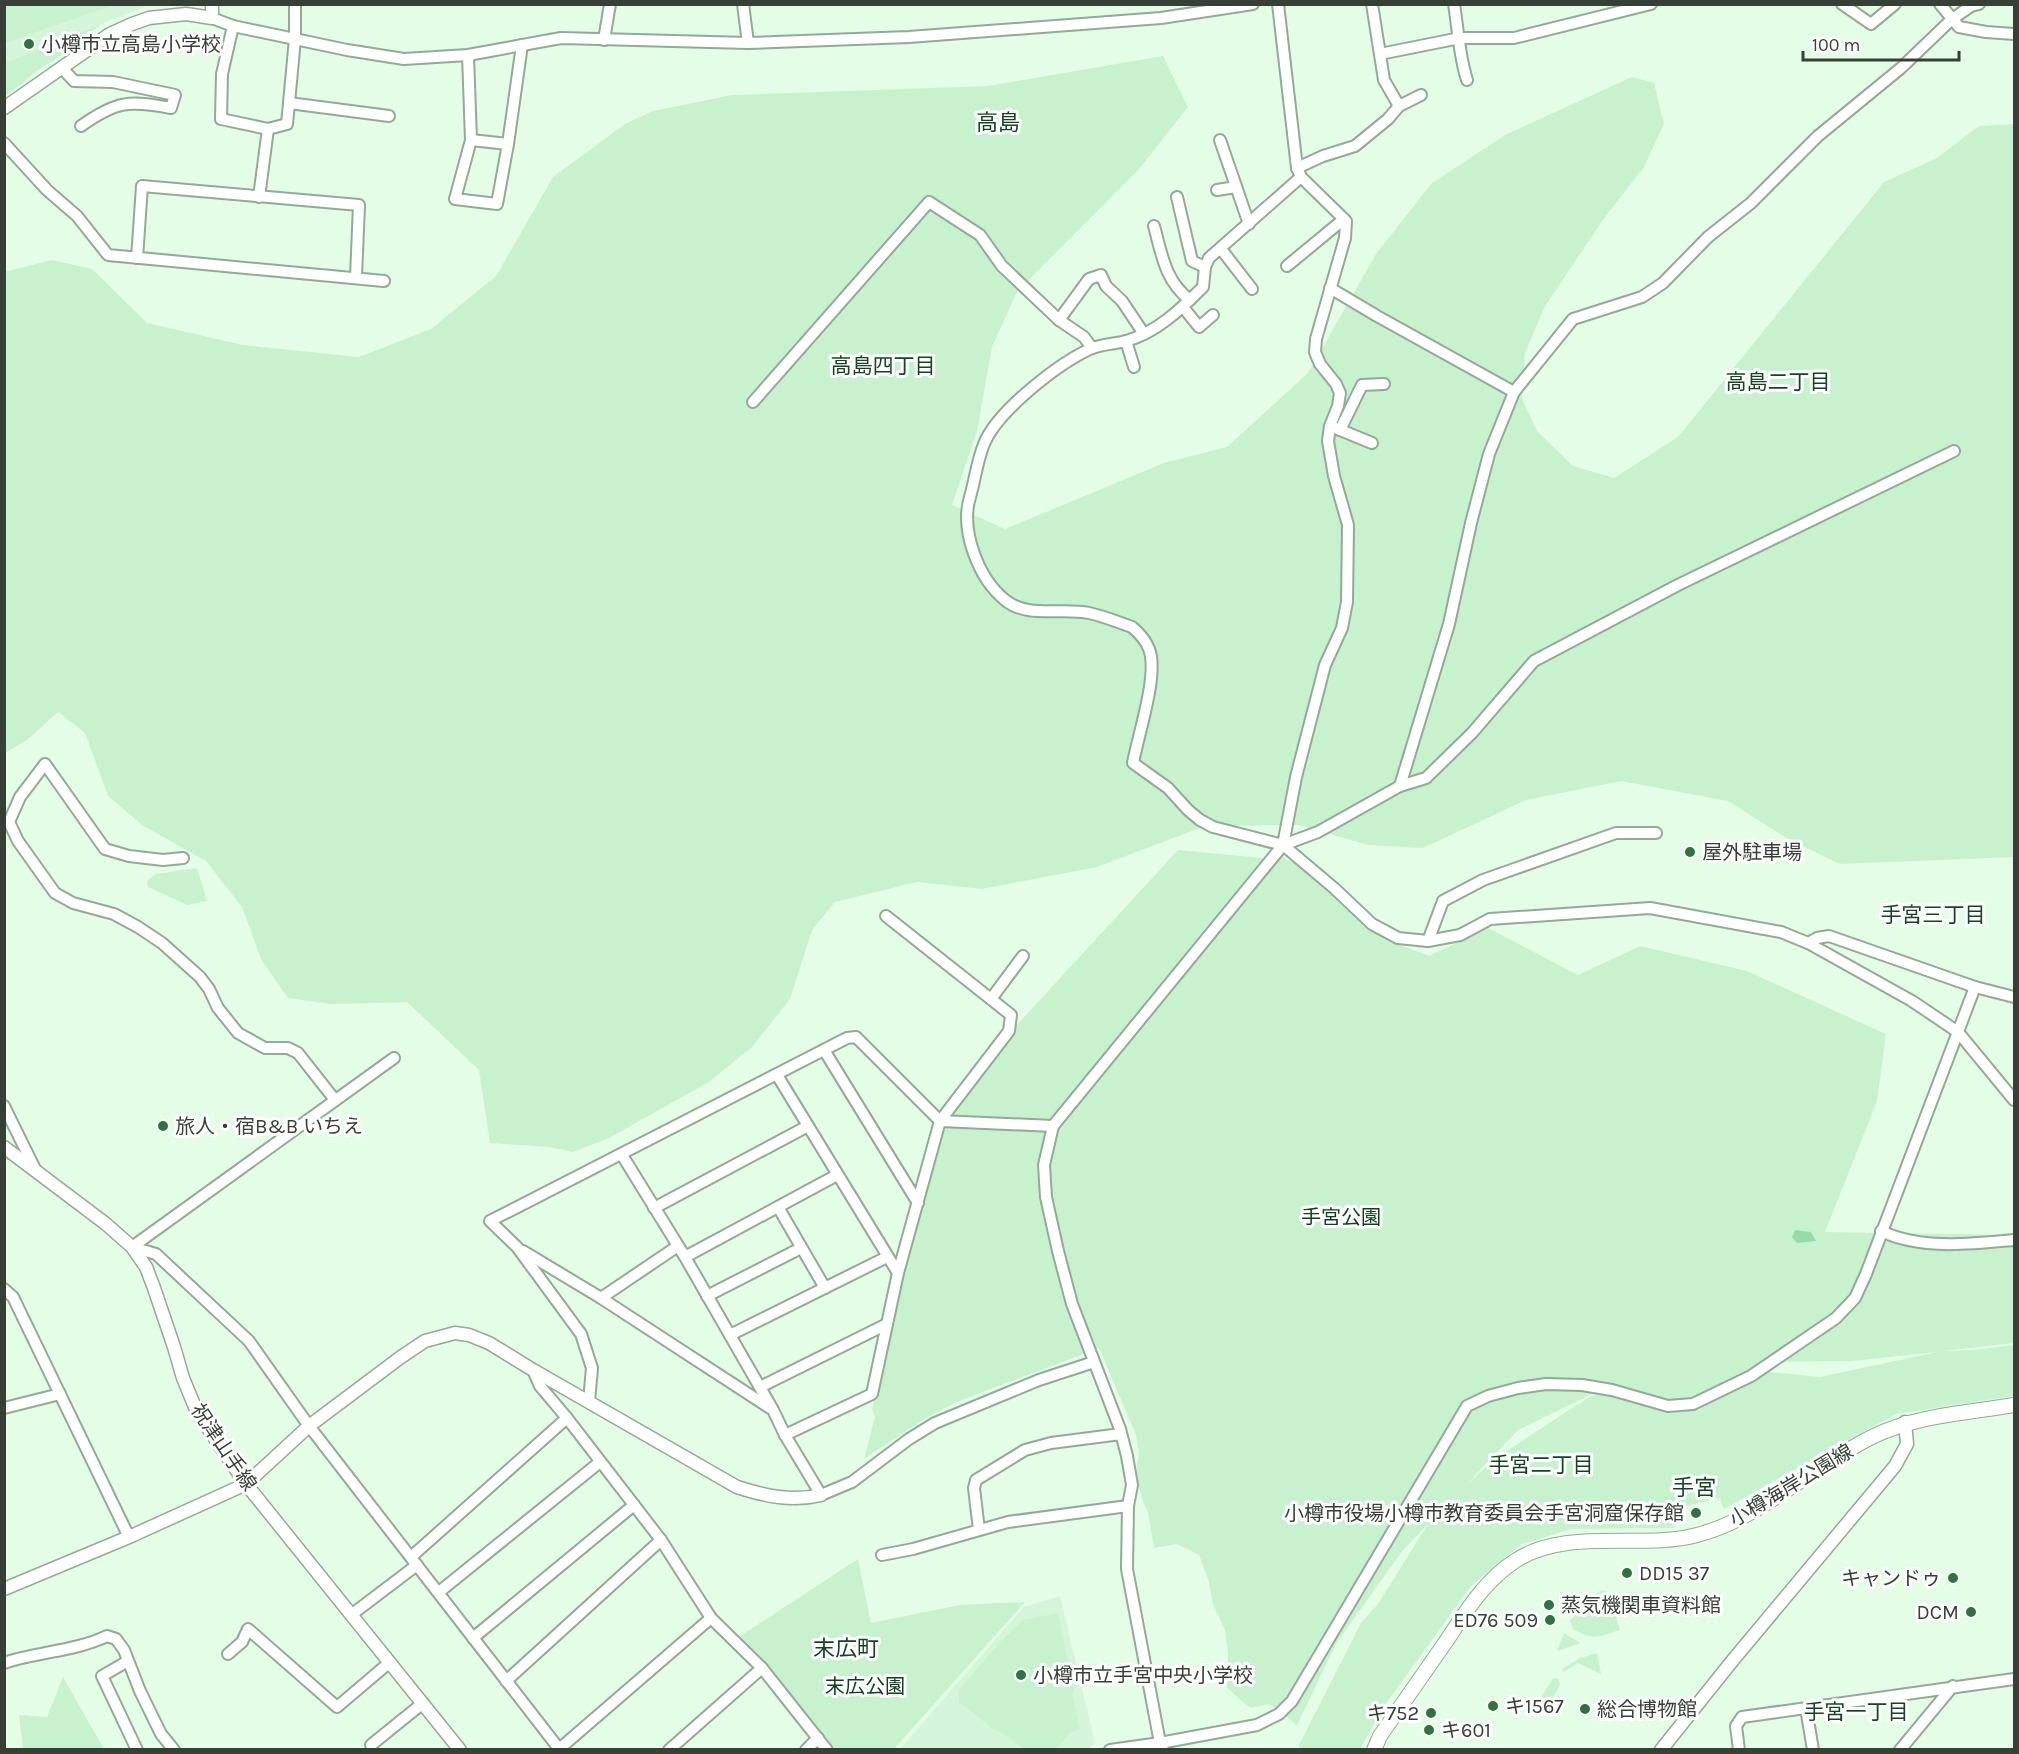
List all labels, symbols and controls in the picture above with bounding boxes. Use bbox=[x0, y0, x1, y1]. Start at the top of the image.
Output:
scale bar bbox=[1803, 24, 1959, 62]
place label: 小樽市立高島小学校 bbox=[41, 33, 221, 56]
text: 100 m bbox=[1812, 34, 1860, 56]
marker: 小樽市立高島小学校 bbox=[22, 37, 36, 51]
district label: 高島 bbox=[976, 110, 1020, 136]
district label: 高島四丁目 bbox=[831, 354, 936, 378]
district label: 高島二丁目 bbox=[1726, 370, 1831, 394]
place label: 屋外駐車場 bbox=[1702, 841, 1802, 864]
marker: 屋外駐車場 bbox=[1683, 845, 1697, 859]
district label: 手宮三丁目 bbox=[1881, 903, 1986, 927]
place label: 旅人・宿B&B いちえ bbox=[175, 1115, 363, 1138]
marker: 旅人・宿B&B いちえ bbox=[156, 1119, 170, 1133]
park label: 手宮公園 bbox=[1301, 1206, 1381, 1229]
street label: 祝津山手線 bbox=[186, 1399, 261, 1495]
street label: 小樽海岸公園線 bbox=[1725, 1440, 1857, 1531]
district label: 手宮二丁目 bbox=[1489, 1453, 1594, 1477]
district label: 手宮 bbox=[1672, 1475, 1716, 1501]
place label: 小樽市役場小樽市教育委員会手宮洞窟保存館 bbox=[1284, 1502, 1684, 1525]
marker: 小樽市役場小樽市教育委員会手宮洞窟保存館 bbox=[1689, 1506, 1703, 1520]
place label: DD15 37 bbox=[1639, 1562, 1710, 1585]
marker: DD15 37 bbox=[1620, 1566, 1634, 1580]
place label: キャンドゥ bbox=[1841, 1567, 1941, 1590]
marker: キャンドゥ bbox=[1946, 1571, 1960, 1585]
place label: 蒸気機関車資料館 bbox=[1561, 1594, 1721, 1617]
marker: 蒸気機関車資料館 bbox=[1542, 1598, 1556, 1612]
place label: DCM bbox=[1917, 1601, 1959, 1624]
marker: DCM bbox=[1964, 1605, 1978, 1619]
place label: ED76 509 bbox=[1453, 1609, 1538, 1632]
marker: ED76 509 bbox=[1543, 1613, 1557, 1627]
district label: 末広町 bbox=[813, 1636, 879, 1662]
place label: 小樽市立手宮中央小学校 bbox=[1033, 1664, 1253, 1687]
marker: 小樽市立手宮中央小学校 bbox=[1014, 1668, 1028, 1682]
park label: 末広公園 bbox=[825, 1675, 905, 1698]
place label: キ1567 bbox=[1505, 1695, 1564, 1718]
place label: 総合博物館 bbox=[1597, 1698, 1697, 1721]
marker: キ1567 bbox=[1486, 1699, 1500, 1713]
district label: 手宮一丁目 bbox=[1804, 1700, 1909, 1724]
place label: キ752 bbox=[1367, 1702, 1419, 1725]
marker: 総合博物館 bbox=[1578, 1702, 1592, 1716]
marker: キ752 bbox=[1424, 1706, 1438, 1720]
place label: キ601 bbox=[1441, 1719, 1491, 1742]
marker: キ601 bbox=[1422, 1723, 1436, 1737]

